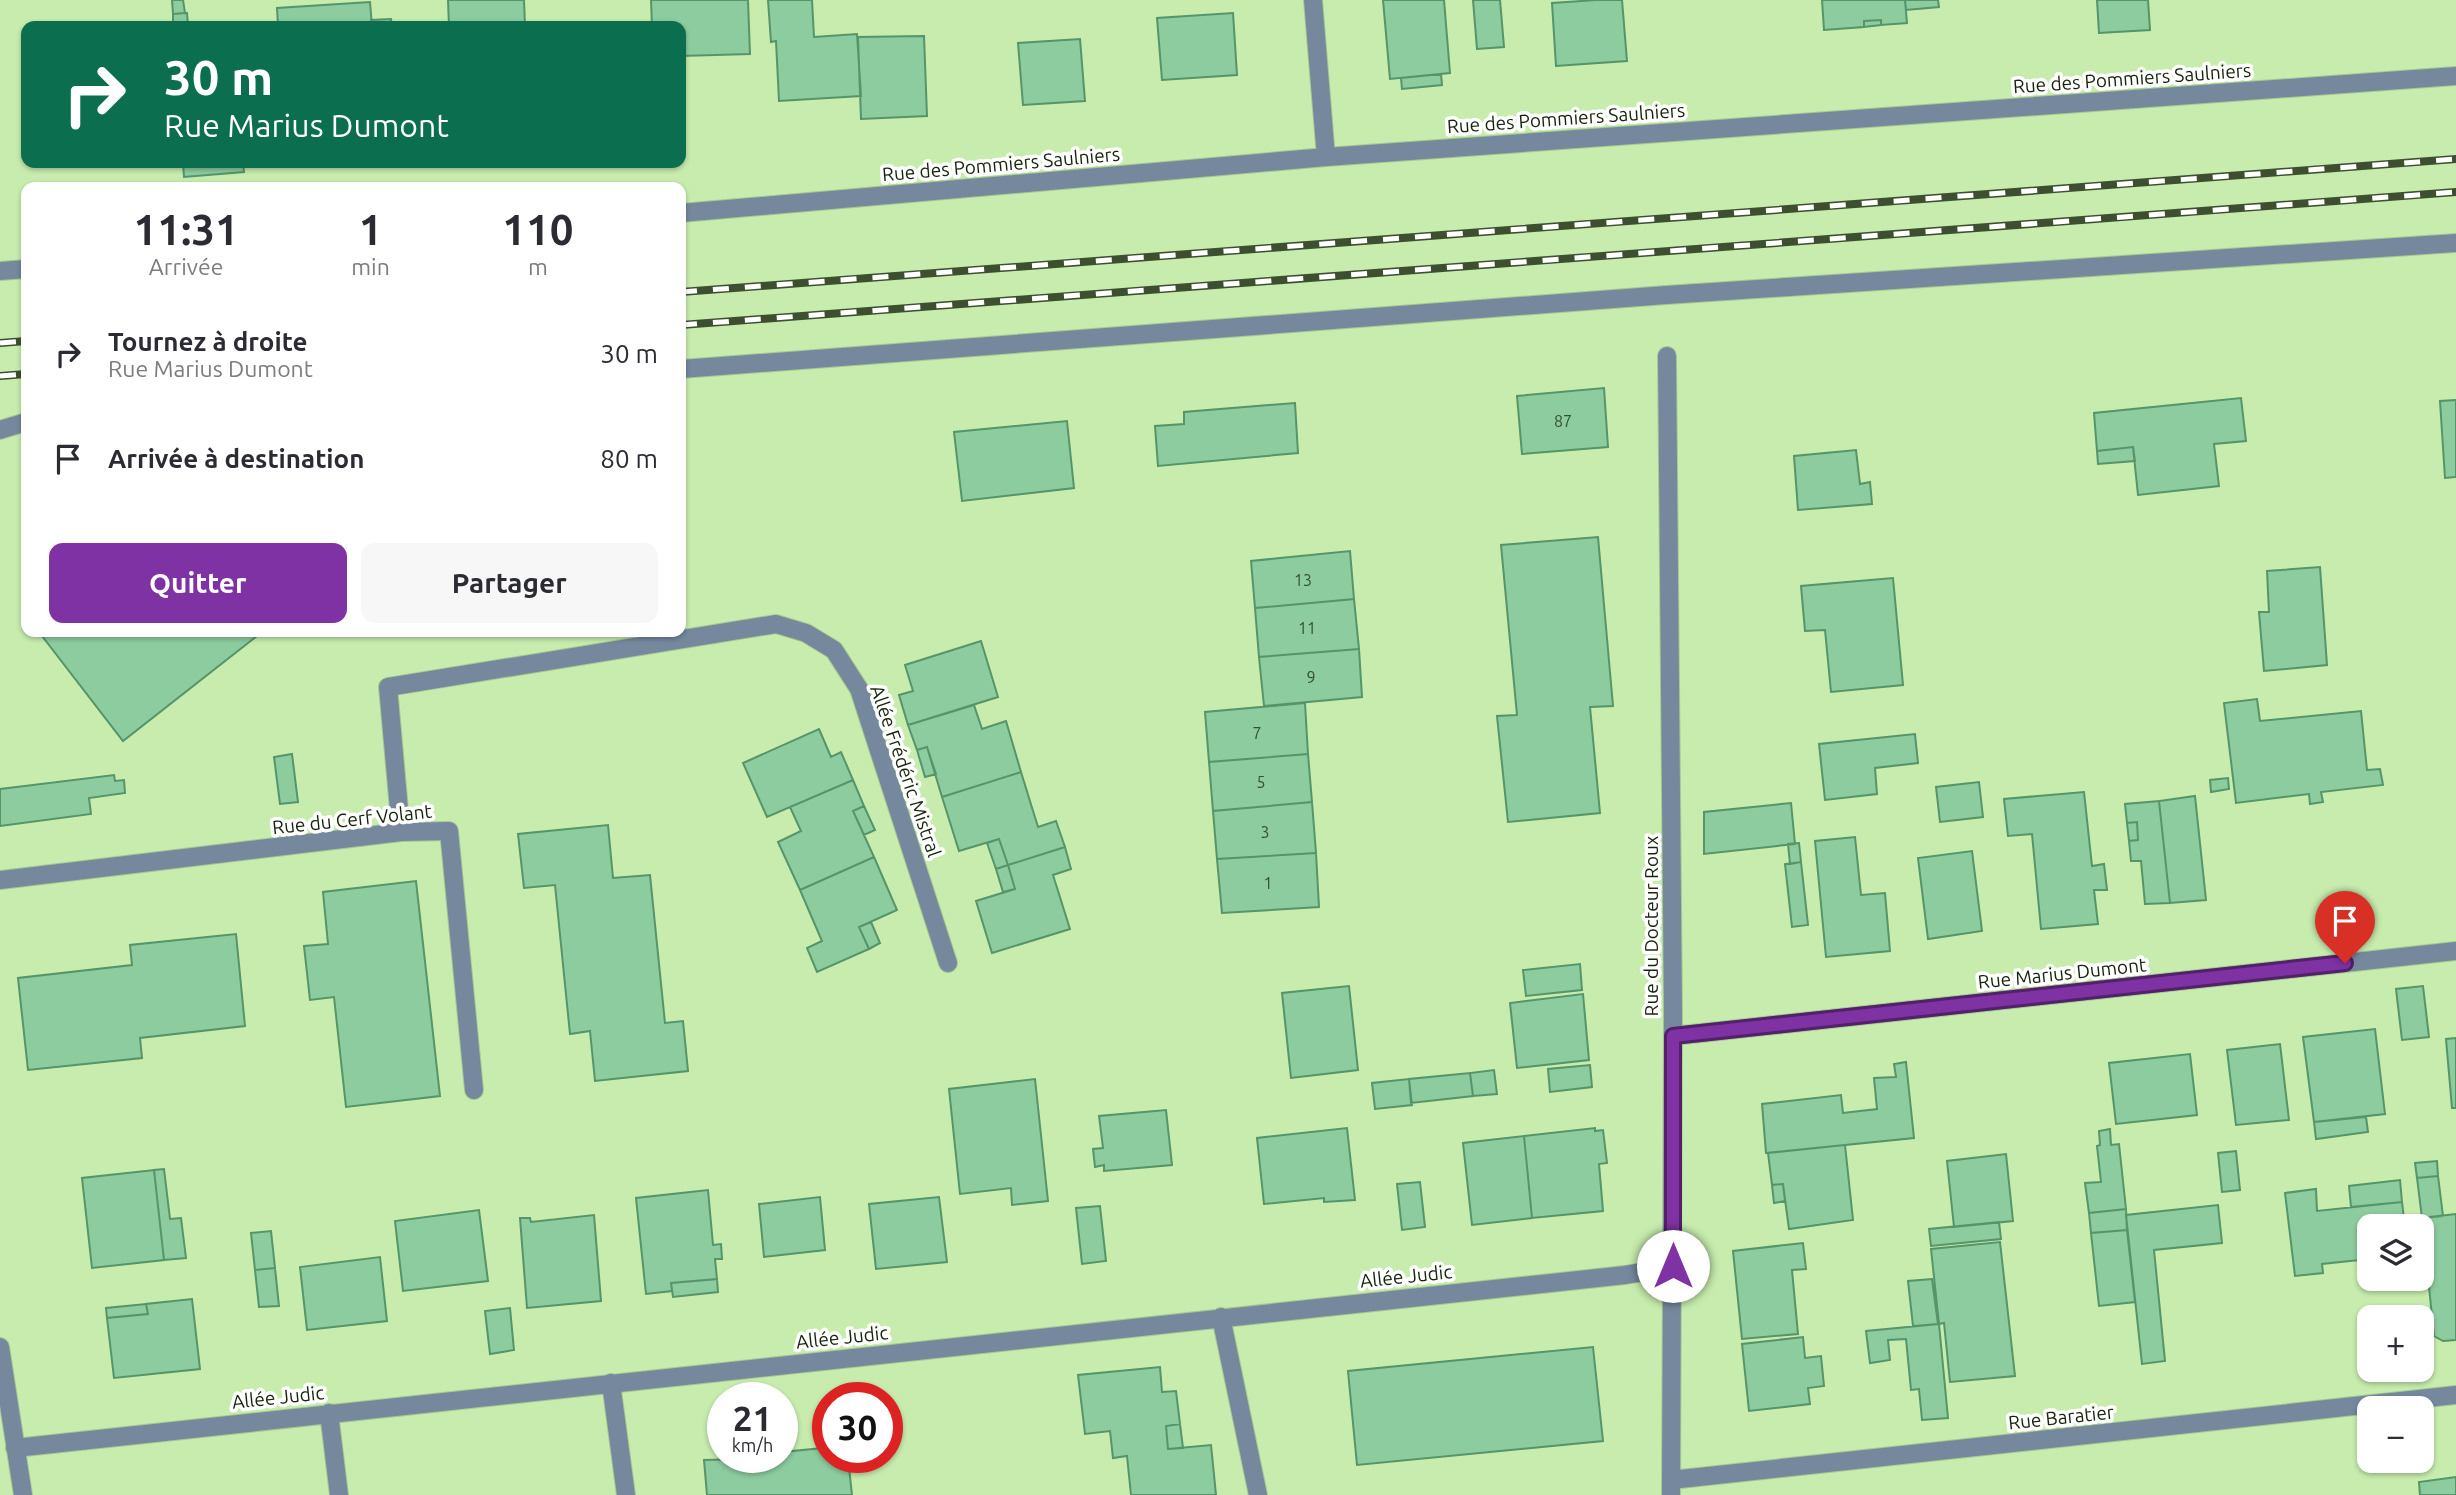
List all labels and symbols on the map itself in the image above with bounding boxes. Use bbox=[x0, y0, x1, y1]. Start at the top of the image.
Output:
street label: Rue des Pommiers Saulniers bbox=[2012, 59, 2252, 97]
street label: Rue des Pommiers Saulniers bbox=[1446, 99, 1686, 137]
street label: Rue des Pommiers Saulniers bbox=[881, 143, 1121, 185]
house number: 87 bbox=[1554, 412, 1572, 430]
house number: 13 bbox=[1294, 571, 1312, 589]
house number: 11 bbox=[1298, 619, 1316, 637]
house number: 9 bbox=[1306, 668, 1316, 686]
street label: Allée Frédéric Mistral bbox=[866, 682, 946, 860]
house number: 7 bbox=[1252, 724, 1262, 742]
house number: 5 bbox=[1256, 773, 1266, 791]
street label: Rue du Cerf Volant bbox=[271, 800, 433, 838]
house number: 3 bbox=[1260, 823, 1270, 841]
street label: Rue du Docteur Roux bbox=[1640, 835, 1662, 1016]
house number: 1 bbox=[1263, 874, 1273, 892]
pin bbox=[2315, 891, 2375, 963]
street label: Rue Marius Dumont bbox=[1977, 953, 2148, 993]
position arrow bbox=[1636, 1229, 1710, 1303]
street label: Allée Judic bbox=[1359, 1260, 1453, 1292]
street label: Allée Judic bbox=[795, 1321, 889, 1353]
street label: Allée Judic bbox=[231, 1381, 325, 1413]
speed limit sign: 30 bbox=[812, 1382, 903, 1473]
street label: Rue Baratier bbox=[2007, 1401, 2115, 1433]

